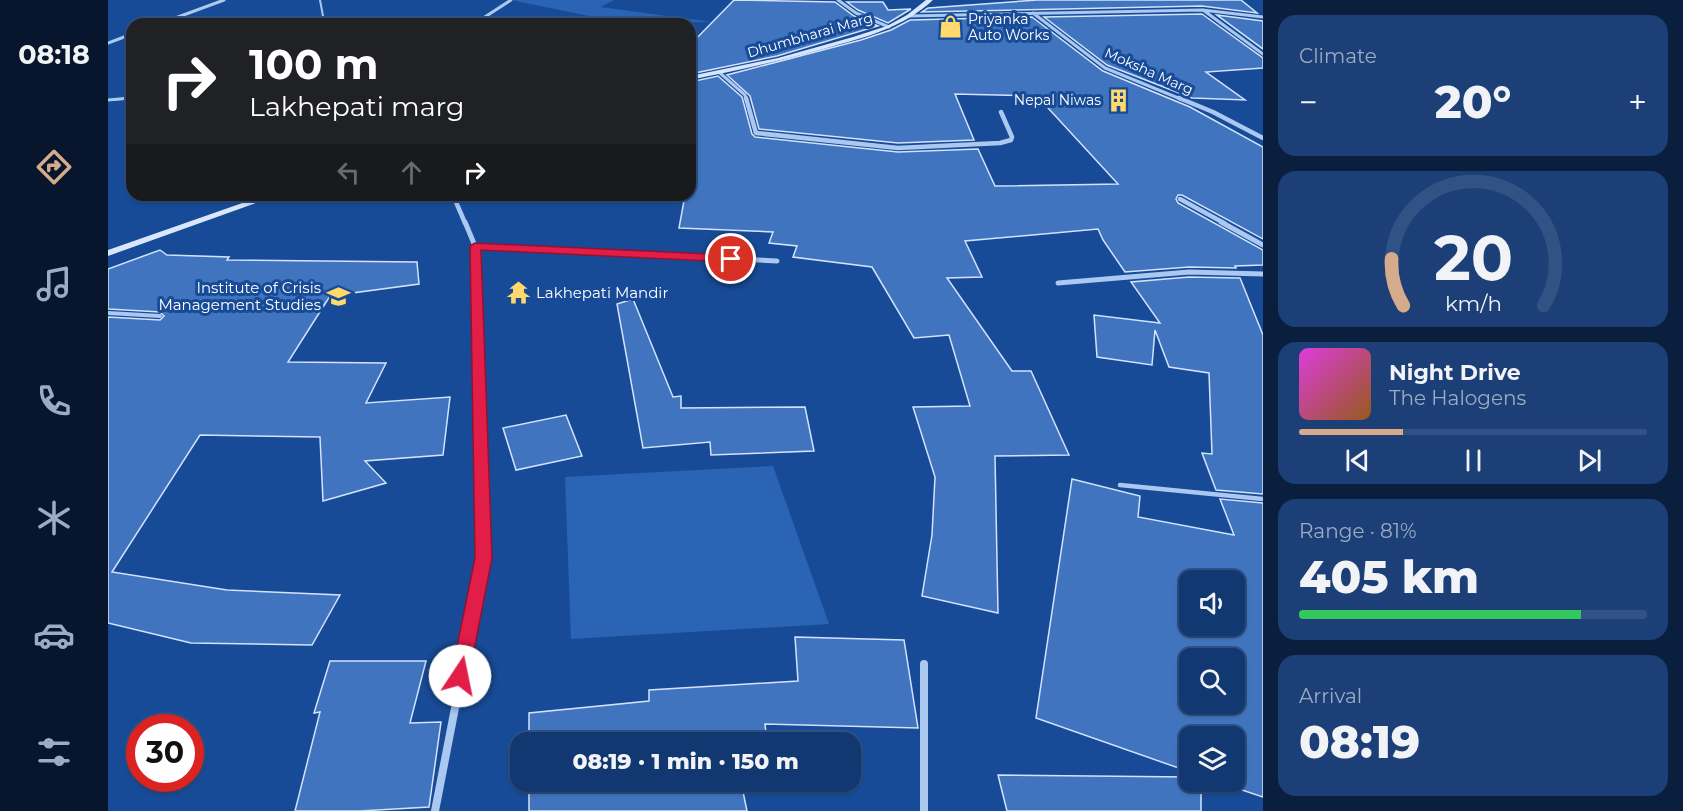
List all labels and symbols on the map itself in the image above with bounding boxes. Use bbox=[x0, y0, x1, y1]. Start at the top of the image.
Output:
street label: Dhumbharai Marg bbox=[745, 8, 875, 62]
place label: Priyanka Auto Works bbox=[968, 10, 1049, 44]
shop icon: Priyanka Auto Works bbox=[937, 14, 963, 40]
street label: Moksha Marg bbox=[1102, 43, 1196, 99]
building icon: Nepal Niwas bbox=[1106, 87, 1132, 113]
place label: Nepal Niwas bbox=[1014, 91, 1101, 109]
pin bbox=[705, 233, 756, 284]
place label: Institute of Crisis Management Studies bbox=[158, 278, 321, 314]
temple icon: Lakhepati Mandir bbox=[505, 279, 531, 305]
school or university icon: Institute of Crisis Management Studies bbox=[326, 283, 352, 309]
place label: Lakhepati Mandir bbox=[536, 283, 668, 302]
position arrow bbox=[428, 644, 492, 708]
speed limit sign: 30 bbox=[126, 714, 204, 792]

